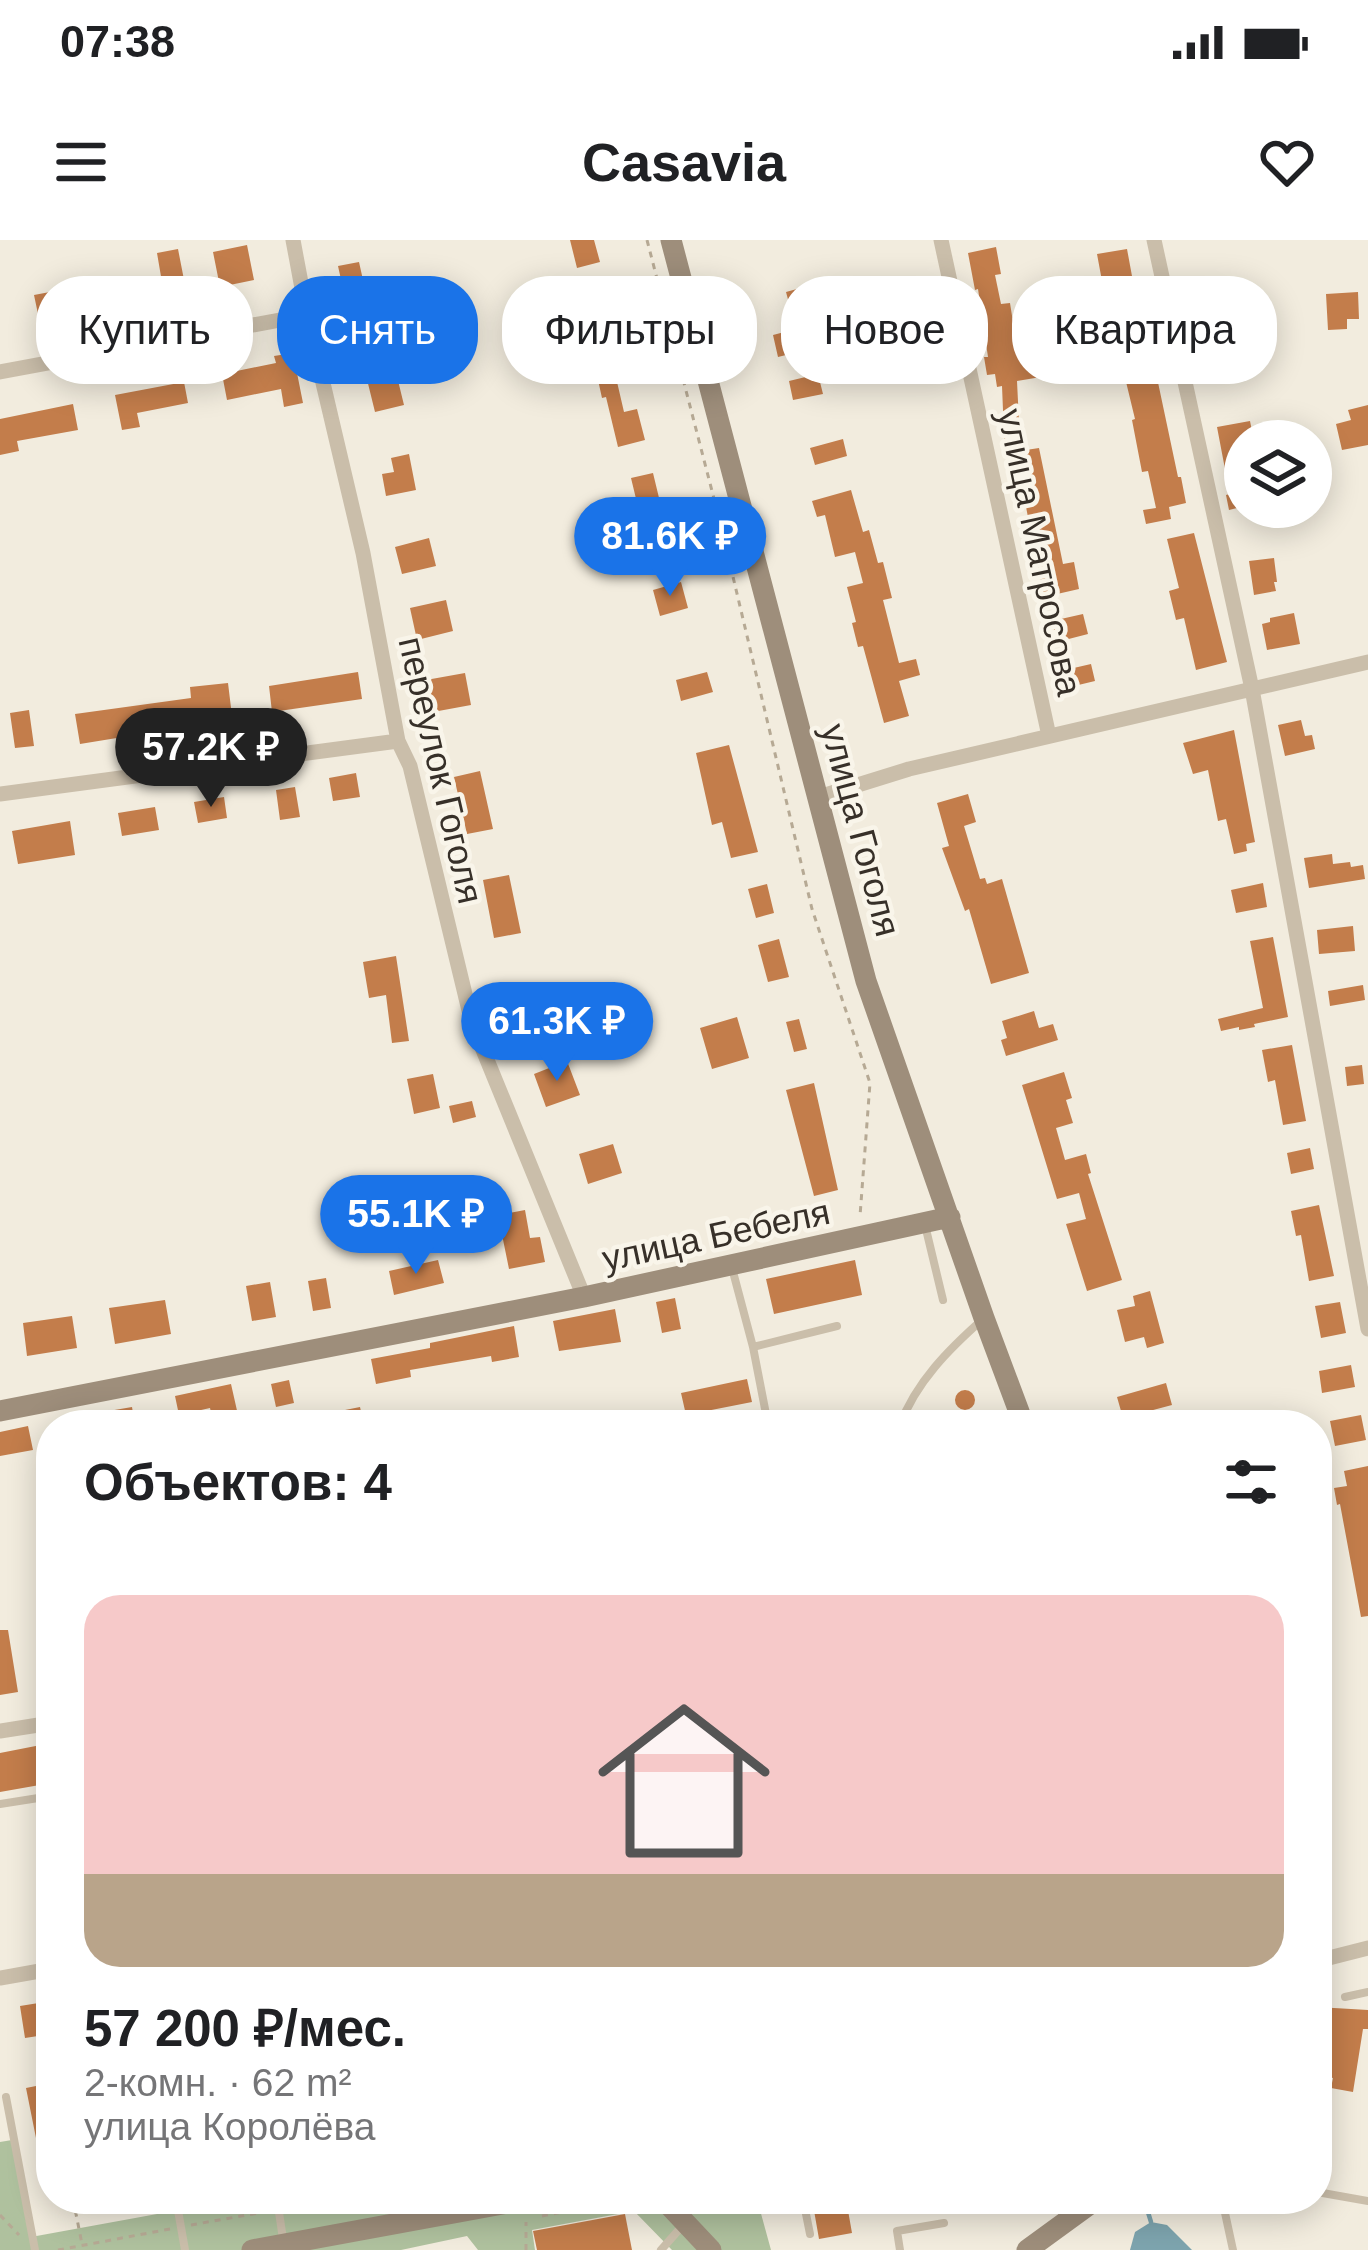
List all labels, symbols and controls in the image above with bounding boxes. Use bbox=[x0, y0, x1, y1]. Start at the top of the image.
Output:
text: 07:38 bbox=[60, 16, 175, 67]
icon: menu bbox=[48, 129, 114, 195]
icon: heart bbox=[1254, 129, 1320, 195]
text: Casavia bbox=[582, 132, 786, 192]
chip: Купить bbox=[36, 276, 253, 384]
chip: Снять bbox=[277, 276, 478, 384]
chip: Фильтры bbox=[502, 276, 757, 384]
chip: Новое bbox=[781, 276, 988, 384]
chip: Квартира bbox=[1012, 276, 1277, 384]
street label: улица Матросова bbox=[990, 405, 1091, 700]
map controls bbox=[1224, 420, 1332, 528]
button: layers bbox=[1224, 420, 1332, 528]
pin: 81.6K ₽ bbox=[559, 497, 781, 599]
text: 81.6K ₽ bbox=[601, 514, 739, 557]
street label: переулок Гоголя bbox=[390, 633, 492, 907]
pin: 57.2K ₽ bbox=[100, 708, 322, 810]
street label: улица Гоголя bbox=[813, 719, 909, 941]
text: 57.2K ₽ bbox=[142, 725, 280, 768]
pin: 61.3K ₽ bbox=[446, 982, 668, 1084]
text: 61.3K ₽ bbox=[488, 999, 626, 1042]
pin: 55.1K ₽ bbox=[305, 1175, 527, 1277]
street label: улица Бебеля bbox=[598, 1191, 834, 1279]
text: 55.1K ₽ bbox=[347, 1192, 485, 1235]
icon: filters bbox=[1218, 1449, 1284, 1515]
text: Объектов: 4 bbox=[84, 1454, 392, 1511]
icon: home bbox=[576, 1673, 792, 1889]
text: 57 200 ₽/мес. bbox=[84, 2000, 406, 2057]
text: 2-комн. · 62 m² bbox=[84, 2061, 351, 2104]
text: улица Королёва bbox=[84, 2105, 375, 2148]

